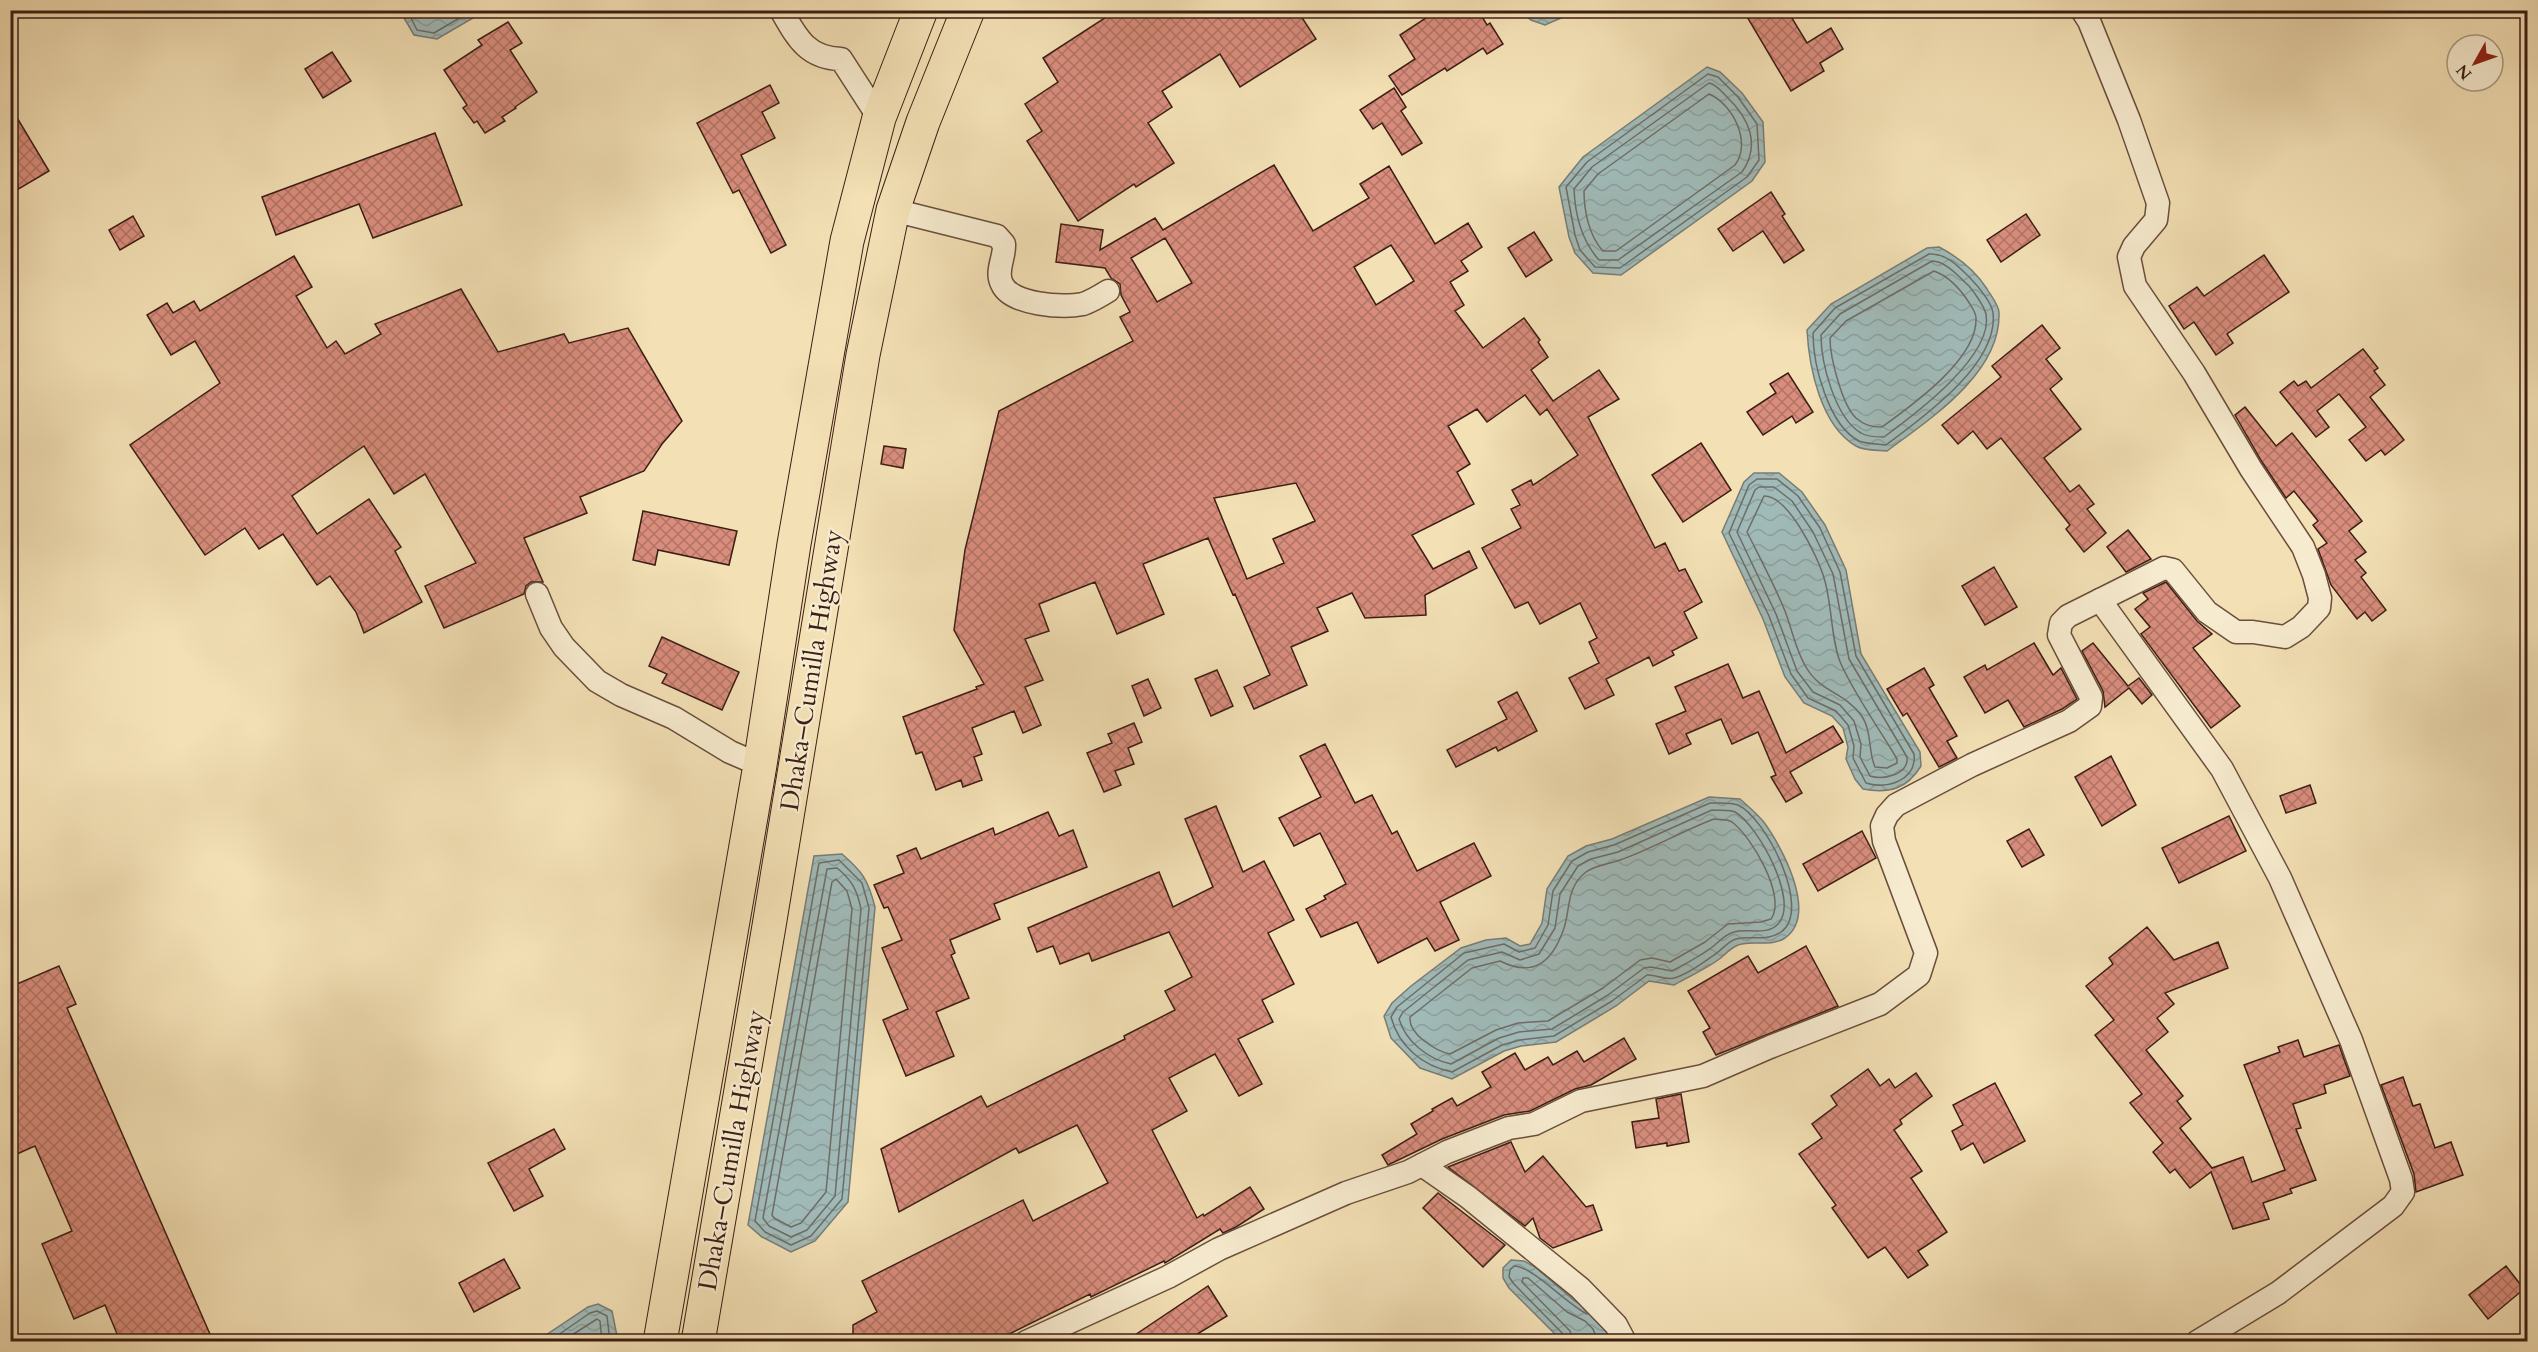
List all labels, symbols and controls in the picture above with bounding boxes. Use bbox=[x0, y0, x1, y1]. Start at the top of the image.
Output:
north arrow bbox=[2445, 33, 2505, 93]
text: N bbox=[2451, 60, 2477, 84]
street label: Dhaka–Cumilla Highway bbox=[772, 526, 851, 813]
street label: Dhaka–Cumilla Highway bbox=[690, 1007, 773, 1293]

